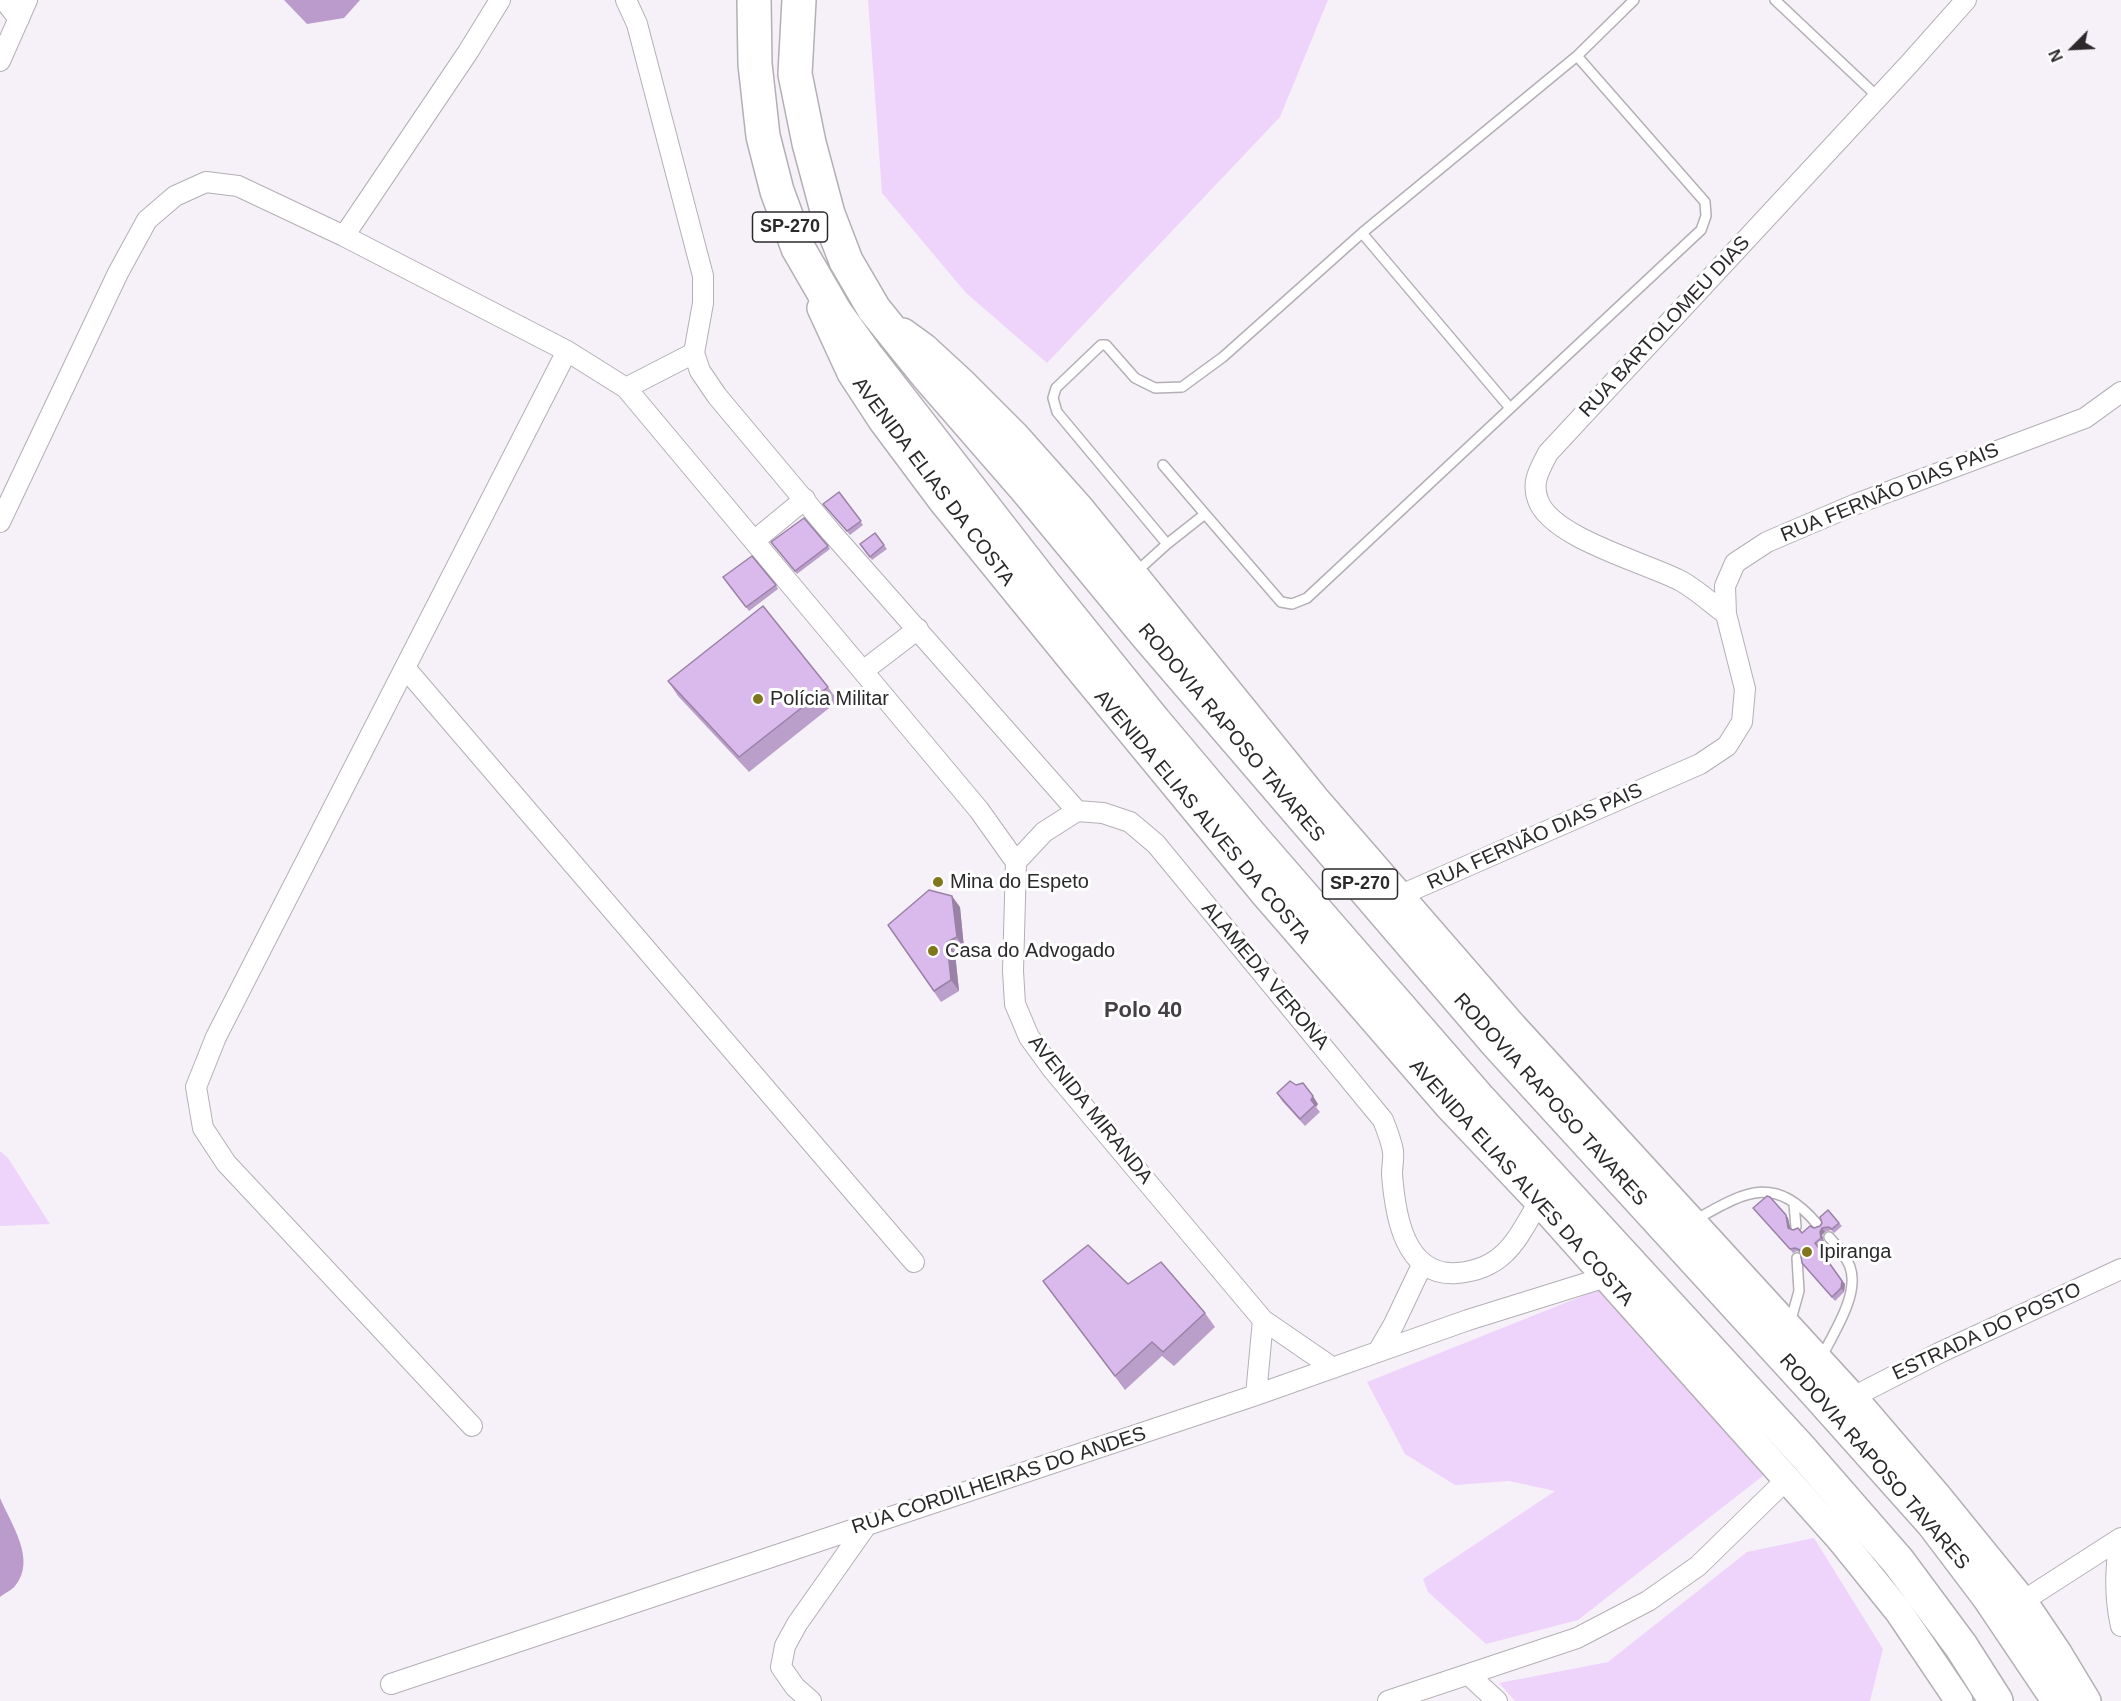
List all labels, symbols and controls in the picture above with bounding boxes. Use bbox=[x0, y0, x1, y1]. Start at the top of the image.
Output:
north arrow bbox=[2043, 18, 2103, 78]
text: N bbox=[2046, 47, 2066, 64]
road number: SP-270 bbox=[752, 212, 828, 242]
street label: RUA BARTOLOMEU DIAS bbox=[1575, 231, 1755, 423]
street label: AVENIDA ELIAS DA COSTA bbox=[847, 373, 1019, 591]
street label: RUA FERNÃO DIAS PAIS bbox=[1777, 438, 2003, 548]
street label: RODOVIA RAPOSO TAVARES bbox=[1133, 619, 1329, 847]
street label: AVENIDA ELIAS ALVES DA COSTA bbox=[1089, 685, 1315, 949]
place label: Polícia Militar bbox=[770, 687, 889, 711]
marker: Polícia Militar bbox=[751, 692, 765, 706]
street label: RUA FERNÃO DIAS PAIS bbox=[1424, 779, 1646, 895]
road number: SP-270 bbox=[1322, 869, 1398, 899]
place label: Mina do Espeto bbox=[950, 870, 1089, 894]
marker: Mina do Espeto bbox=[931, 875, 945, 889]
street label: ALAMEDA VERONA bbox=[1196, 897, 1334, 1055]
place label: Casa do Advogado bbox=[945, 939, 1115, 963]
marker: Casa do Advogado bbox=[926, 944, 940, 958]
street label: RODOVIA RAPOSO TAVARES bbox=[1448, 989, 1652, 1211]
district label: Polo 40 bbox=[1104, 998, 1182, 1024]
street label: AVENIDA MIRANDA bbox=[1023, 1031, 1157, 1189]
street label: AVENIDA ELIAS ALVES DA COSTA bbox=[1404, 1055, 1638, 1311]
place label: Ipiranga bbox=[1819, 1240, 1891, 1264]
marker: Ipiranga bbox=[1800, 1245, 1814, 1259]
street label: ESTRADA DO POSTO bbox=[1889, 1278, 2085, 1386]
street label: RODOVIA RAPOSO TAVARES bbox=[1774, 1349, 1974, 1575]
street label: RUA CORDILHEIRAS DO ANDES bbox=[849, 1422, 1149, 1540]

